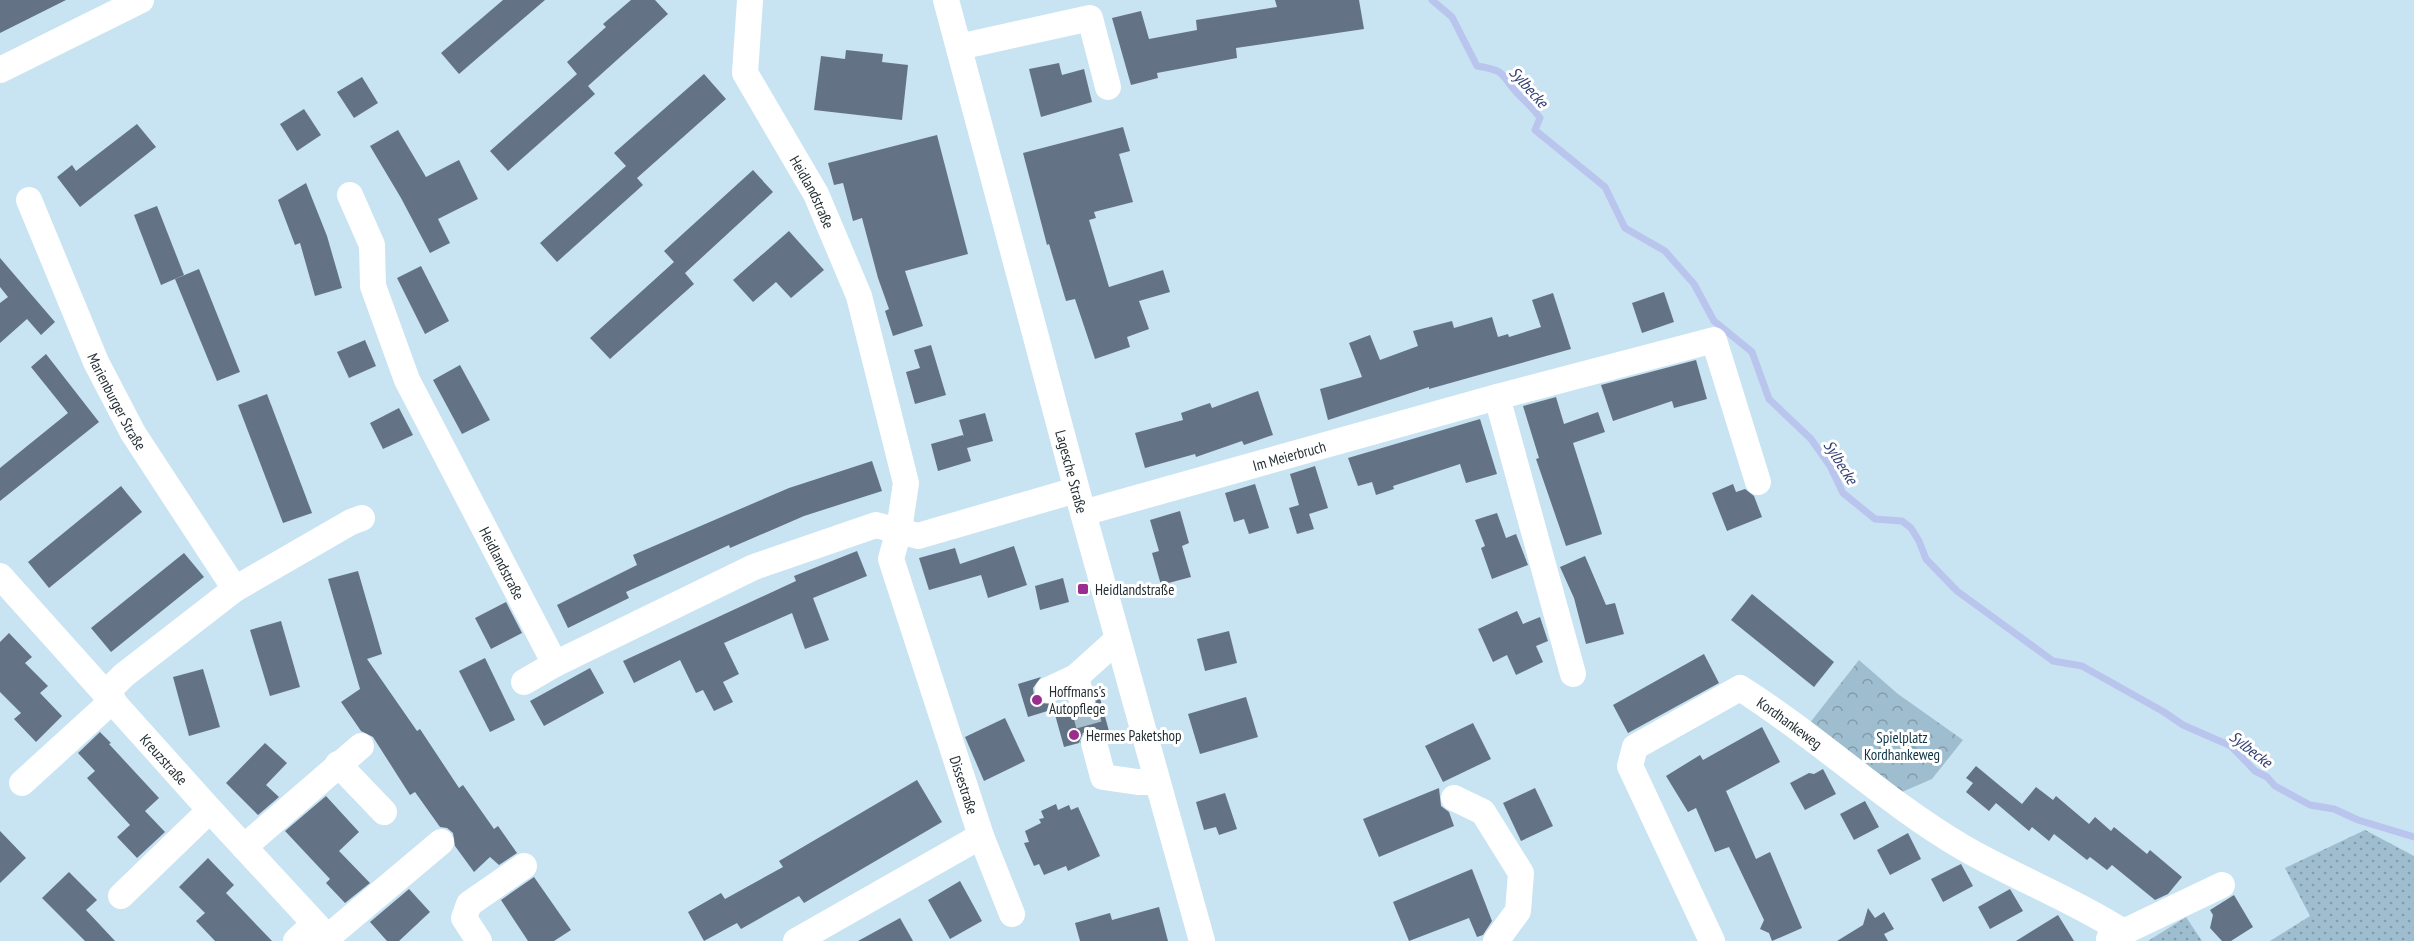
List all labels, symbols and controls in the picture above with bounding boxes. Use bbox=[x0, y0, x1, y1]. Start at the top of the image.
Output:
water label: Sylbecke bbox=[1505, 62, 1554, 113]
street label: Heidlandstraße bbox=[786, 152, 839, 231]
street label: Marienburger Straße bbox=[84, 350, 151, 453]
street label: Lagesche Straße bbox=[1052, 428, 1092, 515]
street label: Im Meierbruch bbox=[1250, 436, 1328, 475]
water label: Sylbecke bbox=[1820, 436, 1863, 489]
street label: Heidlandstraße bbox=[476, 523, 529, 603]
place label: Heidlandstraße bbox=[1095, 580, 1174, 599]
marker: Heidlandstraße bbox=[1076, 582, 1090, 596]
place label: Hoffmans's Autopflege bbox=[1049, 682, 1106, 718]
street label: Kordhankeweg bbox=[1754, 692, 1826, 753]
marker: Hoffmans's Autopflege bbox=[1030, 693, 1044, 707]
place label: Hermes Paketshop bbox=[1086, 726, 1182, 745]
water label: Sylbecke bbox=[2226, 726, 2277, 773]
marker: Hermes Paketshop bbox=[1067, 728, 1081, 742]
park label: Spielplatz Kordhankeweg bbox=[1864, 728, 1940, 764]
street label: Kreuzstraße bbox=[136, 730, 192, 789]
street label: Dissestraße bbox=[946, 753, 983, 816]

